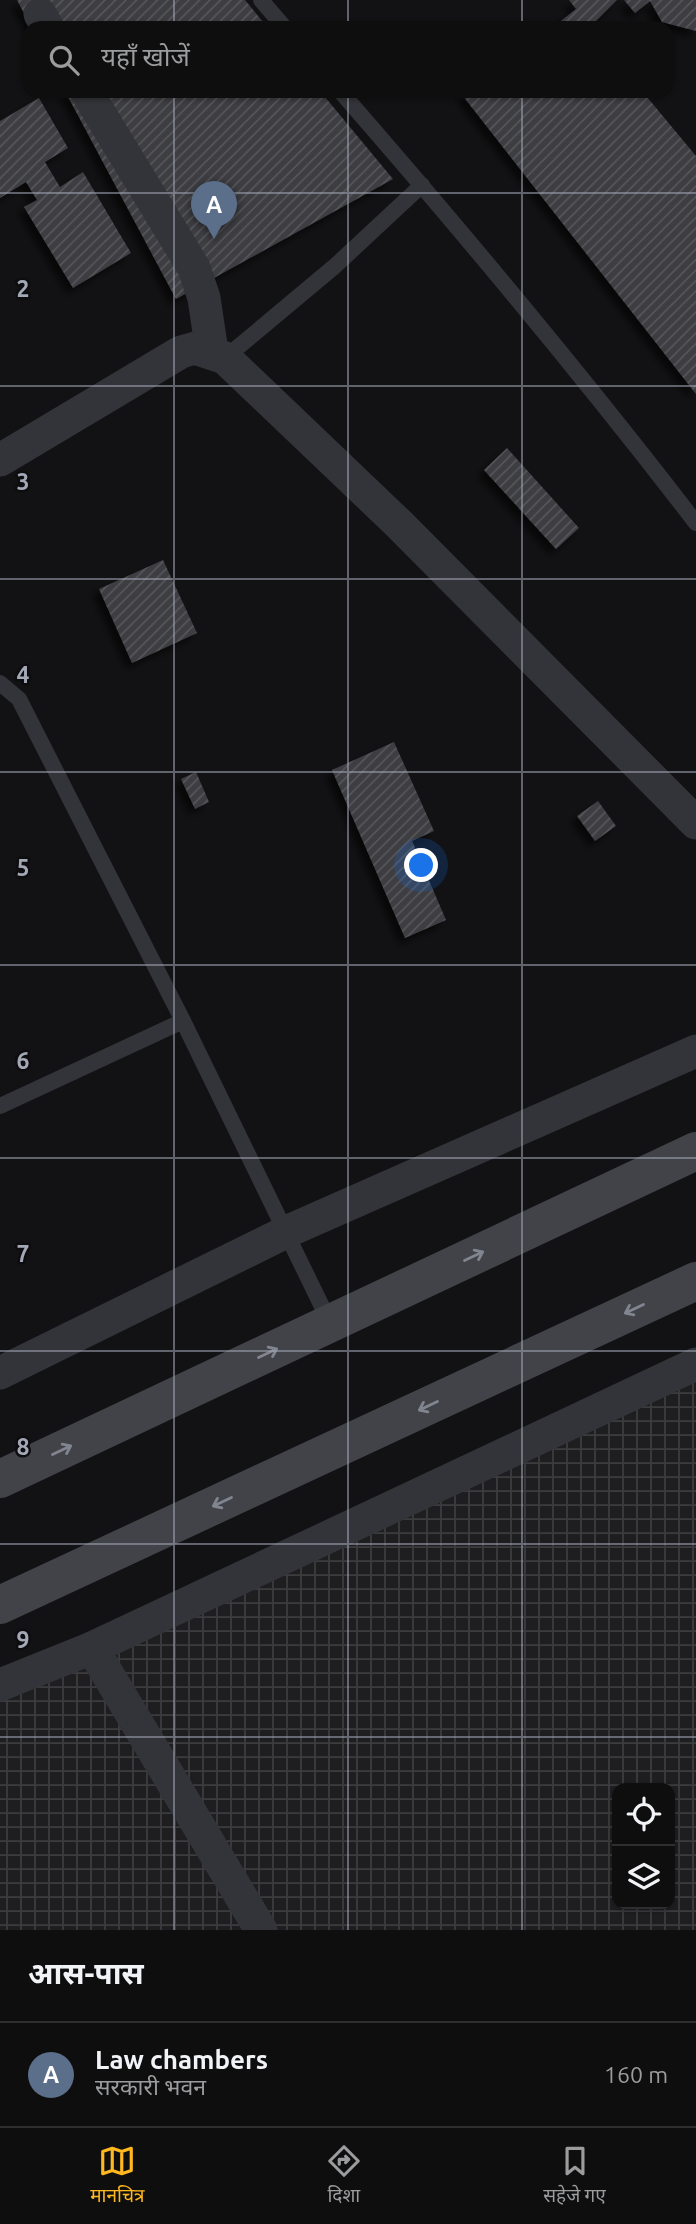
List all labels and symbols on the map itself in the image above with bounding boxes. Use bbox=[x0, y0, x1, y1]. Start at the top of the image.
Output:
pin: A bbox=[191, 181, 237, 239]
text: 2 bbox=[17, 276, 29, 301]
text: 3 bbox=[17, 469, 29, 494]
text: 4 bbox=[17, 662, 30, 687]
your location bbox=[404, 848, 438, 882]
text: 5 bbox=[17, 855, 29, 880]
text: 6 bbox=[17, 1048, 30, 1073]
text: 7 bbox=[17, 1241, 29, 1266]
one-way arrow bbox=[462, 1249, 484, 1262]
one-way arrow bbox=[624, 1303, 645, 1317]
one-way arrow bbox=[257, 1346, 278, 1359]
one-way arrow bbox=[418, 1399, 439, 1413]
text: 8 bbox=[17, 1434, 29, 1459]
one-way arrow bbox=[51, 1442, 72, 1456]
one-way arrow bbox=[212, 1496, 233, 1509]
text: 9 bbox=[17, 1627, 29, 1652]

